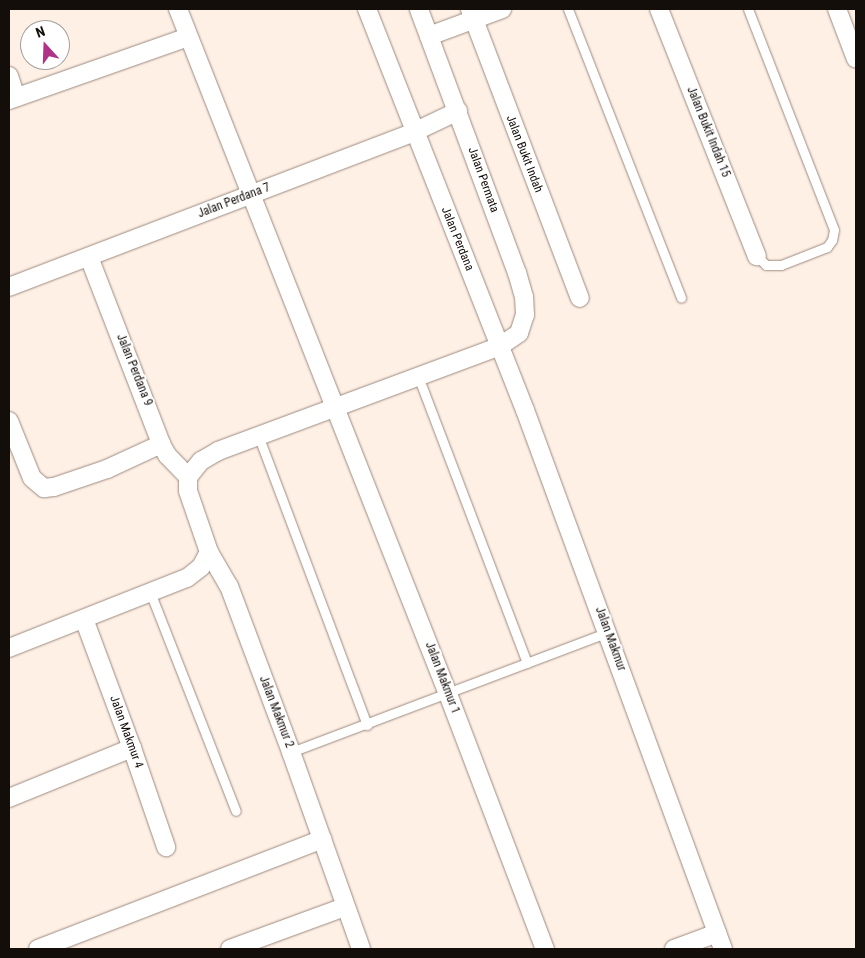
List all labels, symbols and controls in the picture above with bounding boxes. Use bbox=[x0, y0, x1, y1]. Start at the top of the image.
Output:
north arrow bbox=[20, 20, 70, 70]
text: N bbox=[33, 23, 47, 41]
street label: Jalan Bukit Indah 15 bbox=[683, 85, 733, 179]
street label: Jalan Bukit Indah bbox=[503, 113, 545, 195]
street label: Jalan Permata bbox=[465, 145, 501, 215]
street label: Jalan Perdana 7 bbox=[196, 181, 272, 221]
street label: Jalan Perdana bbox=[438, 205, 476, 273]
street label: Jalan Perdana 9 bbox=[113, 332, 155, 408]
street label: Jalan Makmur bbox=[592, 605, 628, 673]
street label: Jalan Makmur 1 bbox=[422, 640, 462, 716]
street label: Jalan Makmur 2 bbox=[256, 674, 296, 750]
street label: Jalan Makmur 4 bbox=[106, 694, 146, 770]

